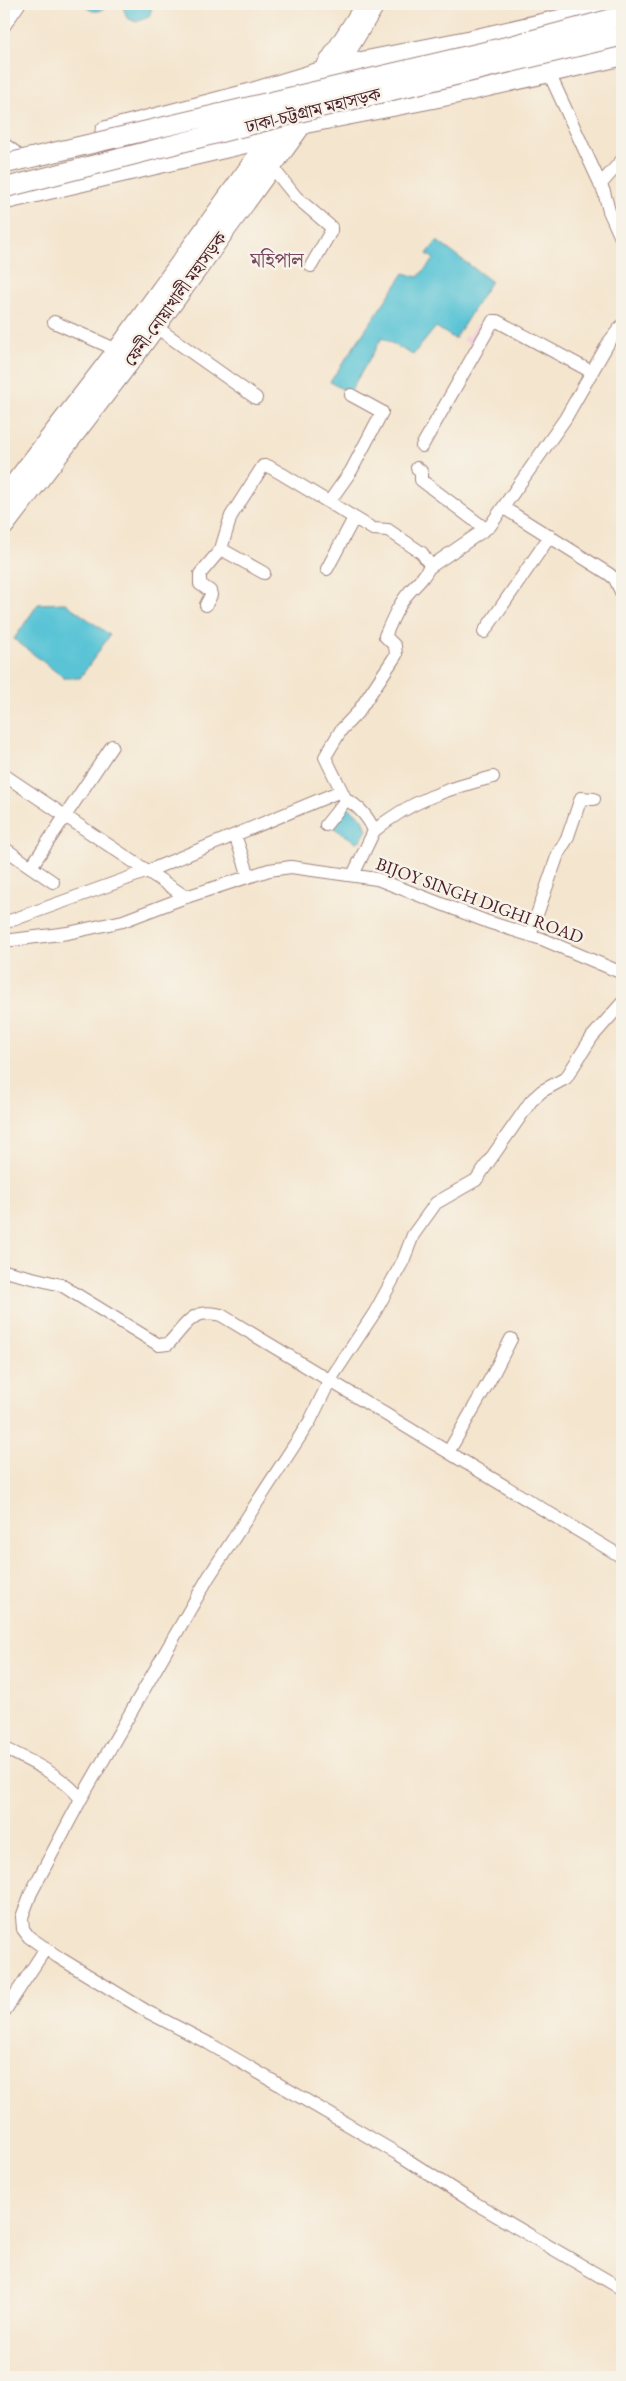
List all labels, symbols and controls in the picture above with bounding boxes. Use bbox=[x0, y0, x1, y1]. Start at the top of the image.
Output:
street label: ঢাকা-চট্টগ্রাম মহাসড়ক bbox=[242, 82, 384, 138]
street label: ফেনী-নোয়াখালী মহাসড়ক bbox=[118, 226, 232, 371]
district label: মহিপাল bbox=[249, 247, 305, 273]
street label: BIJOY SINGH DIGHI ROAD bbox=[373, 852, 587, 948]

